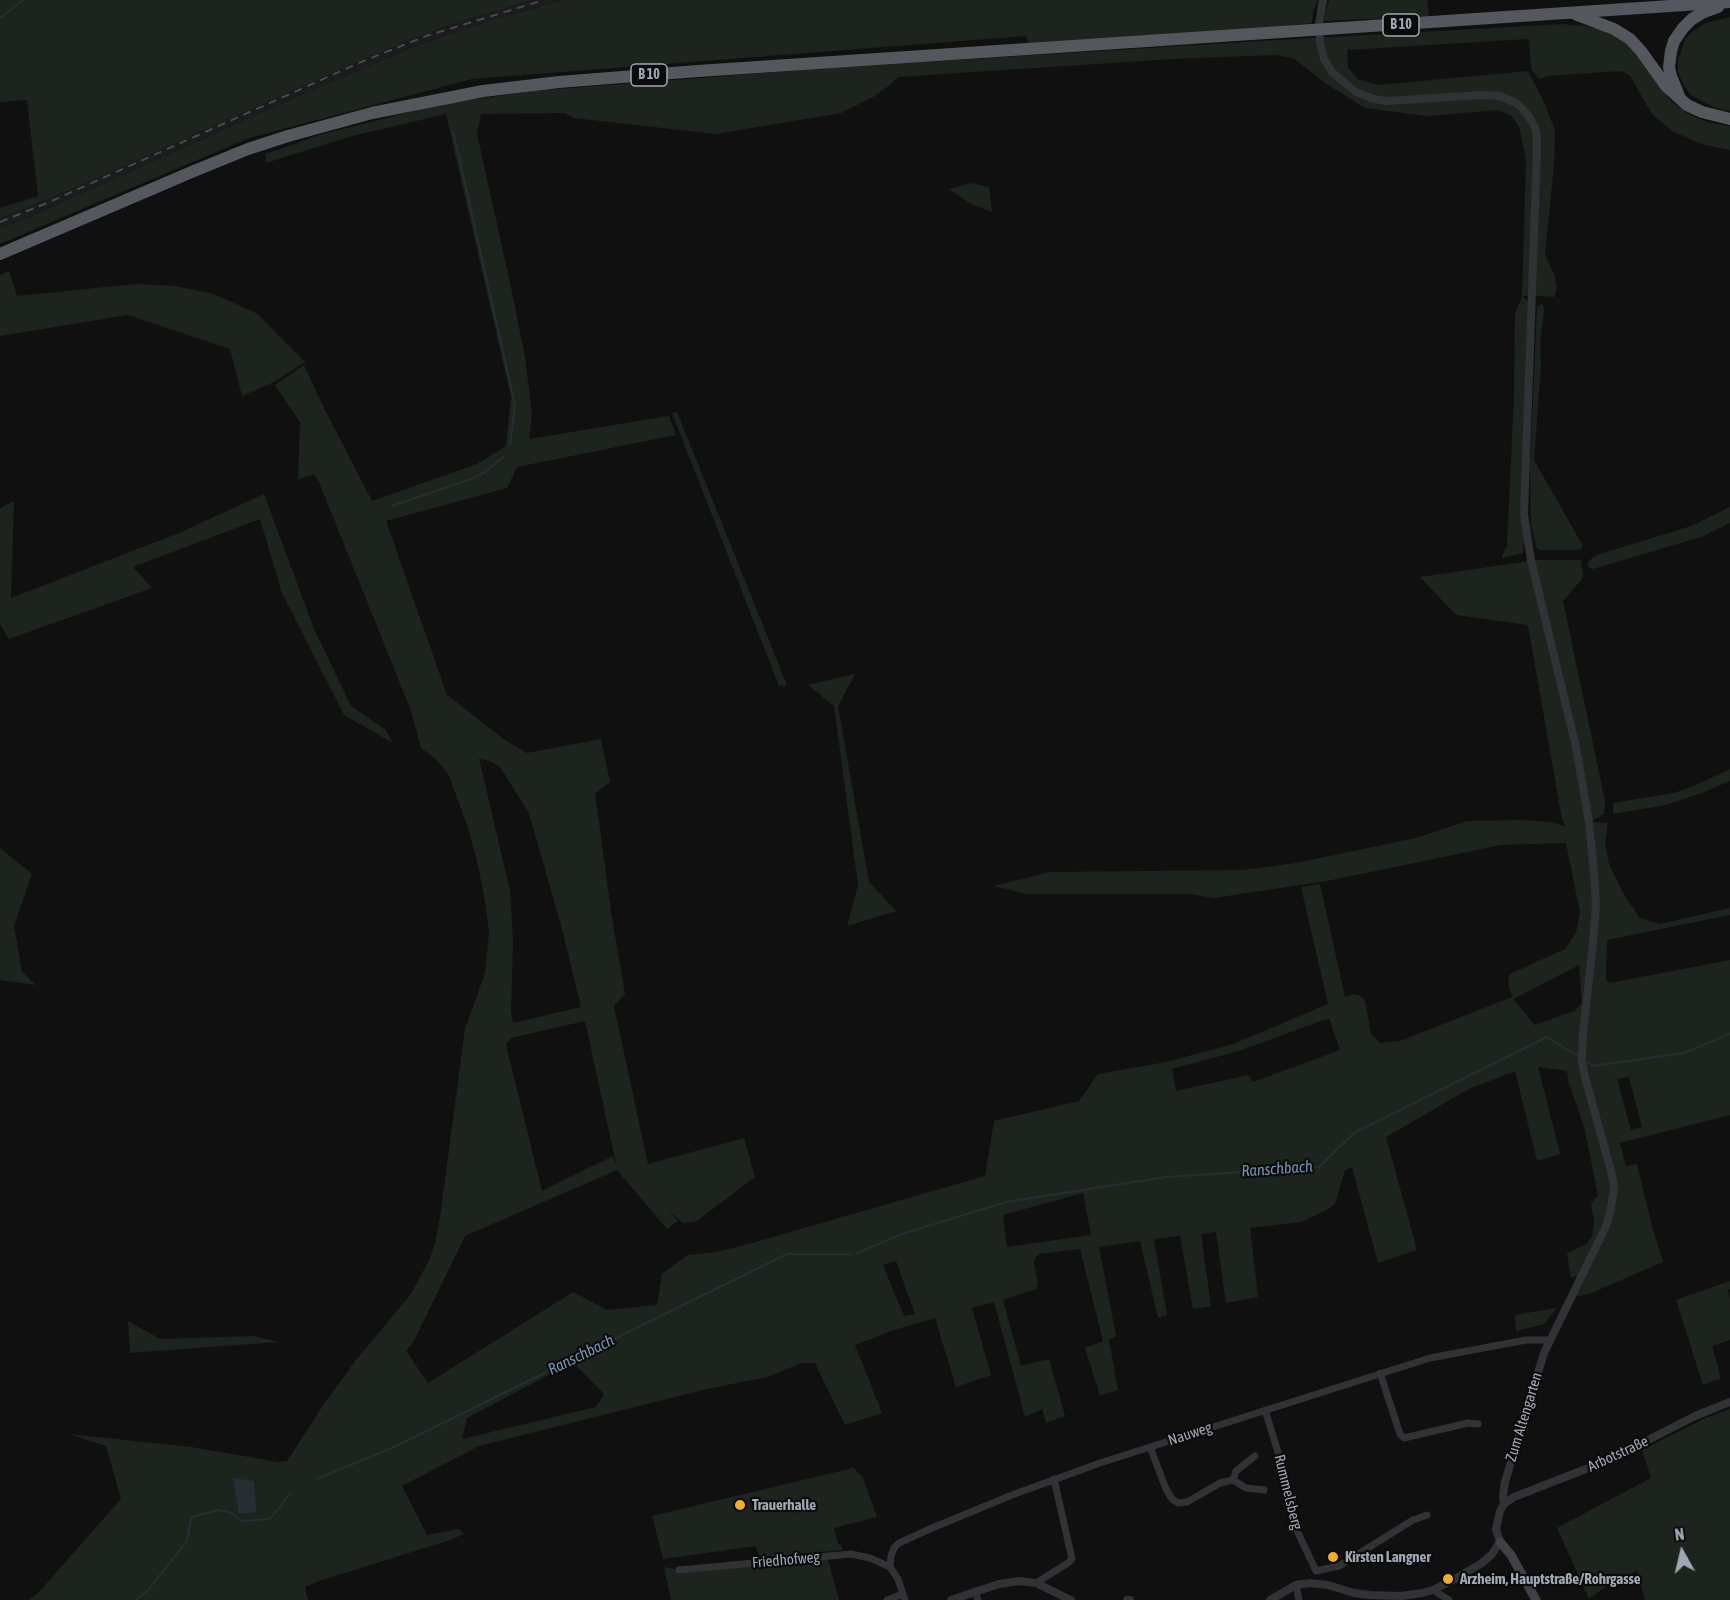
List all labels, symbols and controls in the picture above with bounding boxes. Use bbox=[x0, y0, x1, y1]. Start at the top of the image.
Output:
road number: B 10 bbox=[1383, 14, 1419, 36]
road number: B 10 bbox=[631, 64, 667, 86]
water label: Ranschbach bbox=[1241, 1157, 1313, 1181]
water label: Ranschbach bbox=[545, 1331, 617, 1379]
street label: Zum Altengarten bbox=[1502, 1370, 1546, 1464]
street label: Nauweg bbox=[1166, 1418, 1214, 1450]
street label: Arbotstraße bbox=[1585, 1432, 1651, 1476]
street label: Rummelsberg bbox=[1270, 1453, 1306, 1531]
place label: Trauerhalle bbox=[752, 1496, 816, 1514]
marker: Trauerhalle bbox=[733, 1498, 747, 1512]
north arrow bbox=[1652, 1522, 1712, 1582]
text: N bbox=[1674, 1525, 1685, 1544]
street label: Friedhofweg bbox=[751, 1548, 821, 1572]
place label: Kirsten Langner bbox=[1345, 1548, 1431, 1566]
marker: Kirsten Langner bbox=[1326, 1550, 1340, 1564]
place label: Arzheim, Hauptstraße/Rohrgasse bbox=[1460, 1570, 1641, 1588]
marker: Arzheim, Hauptstraße/Rohrgasse bbox=[1441, 1572, 1455, 1586]

